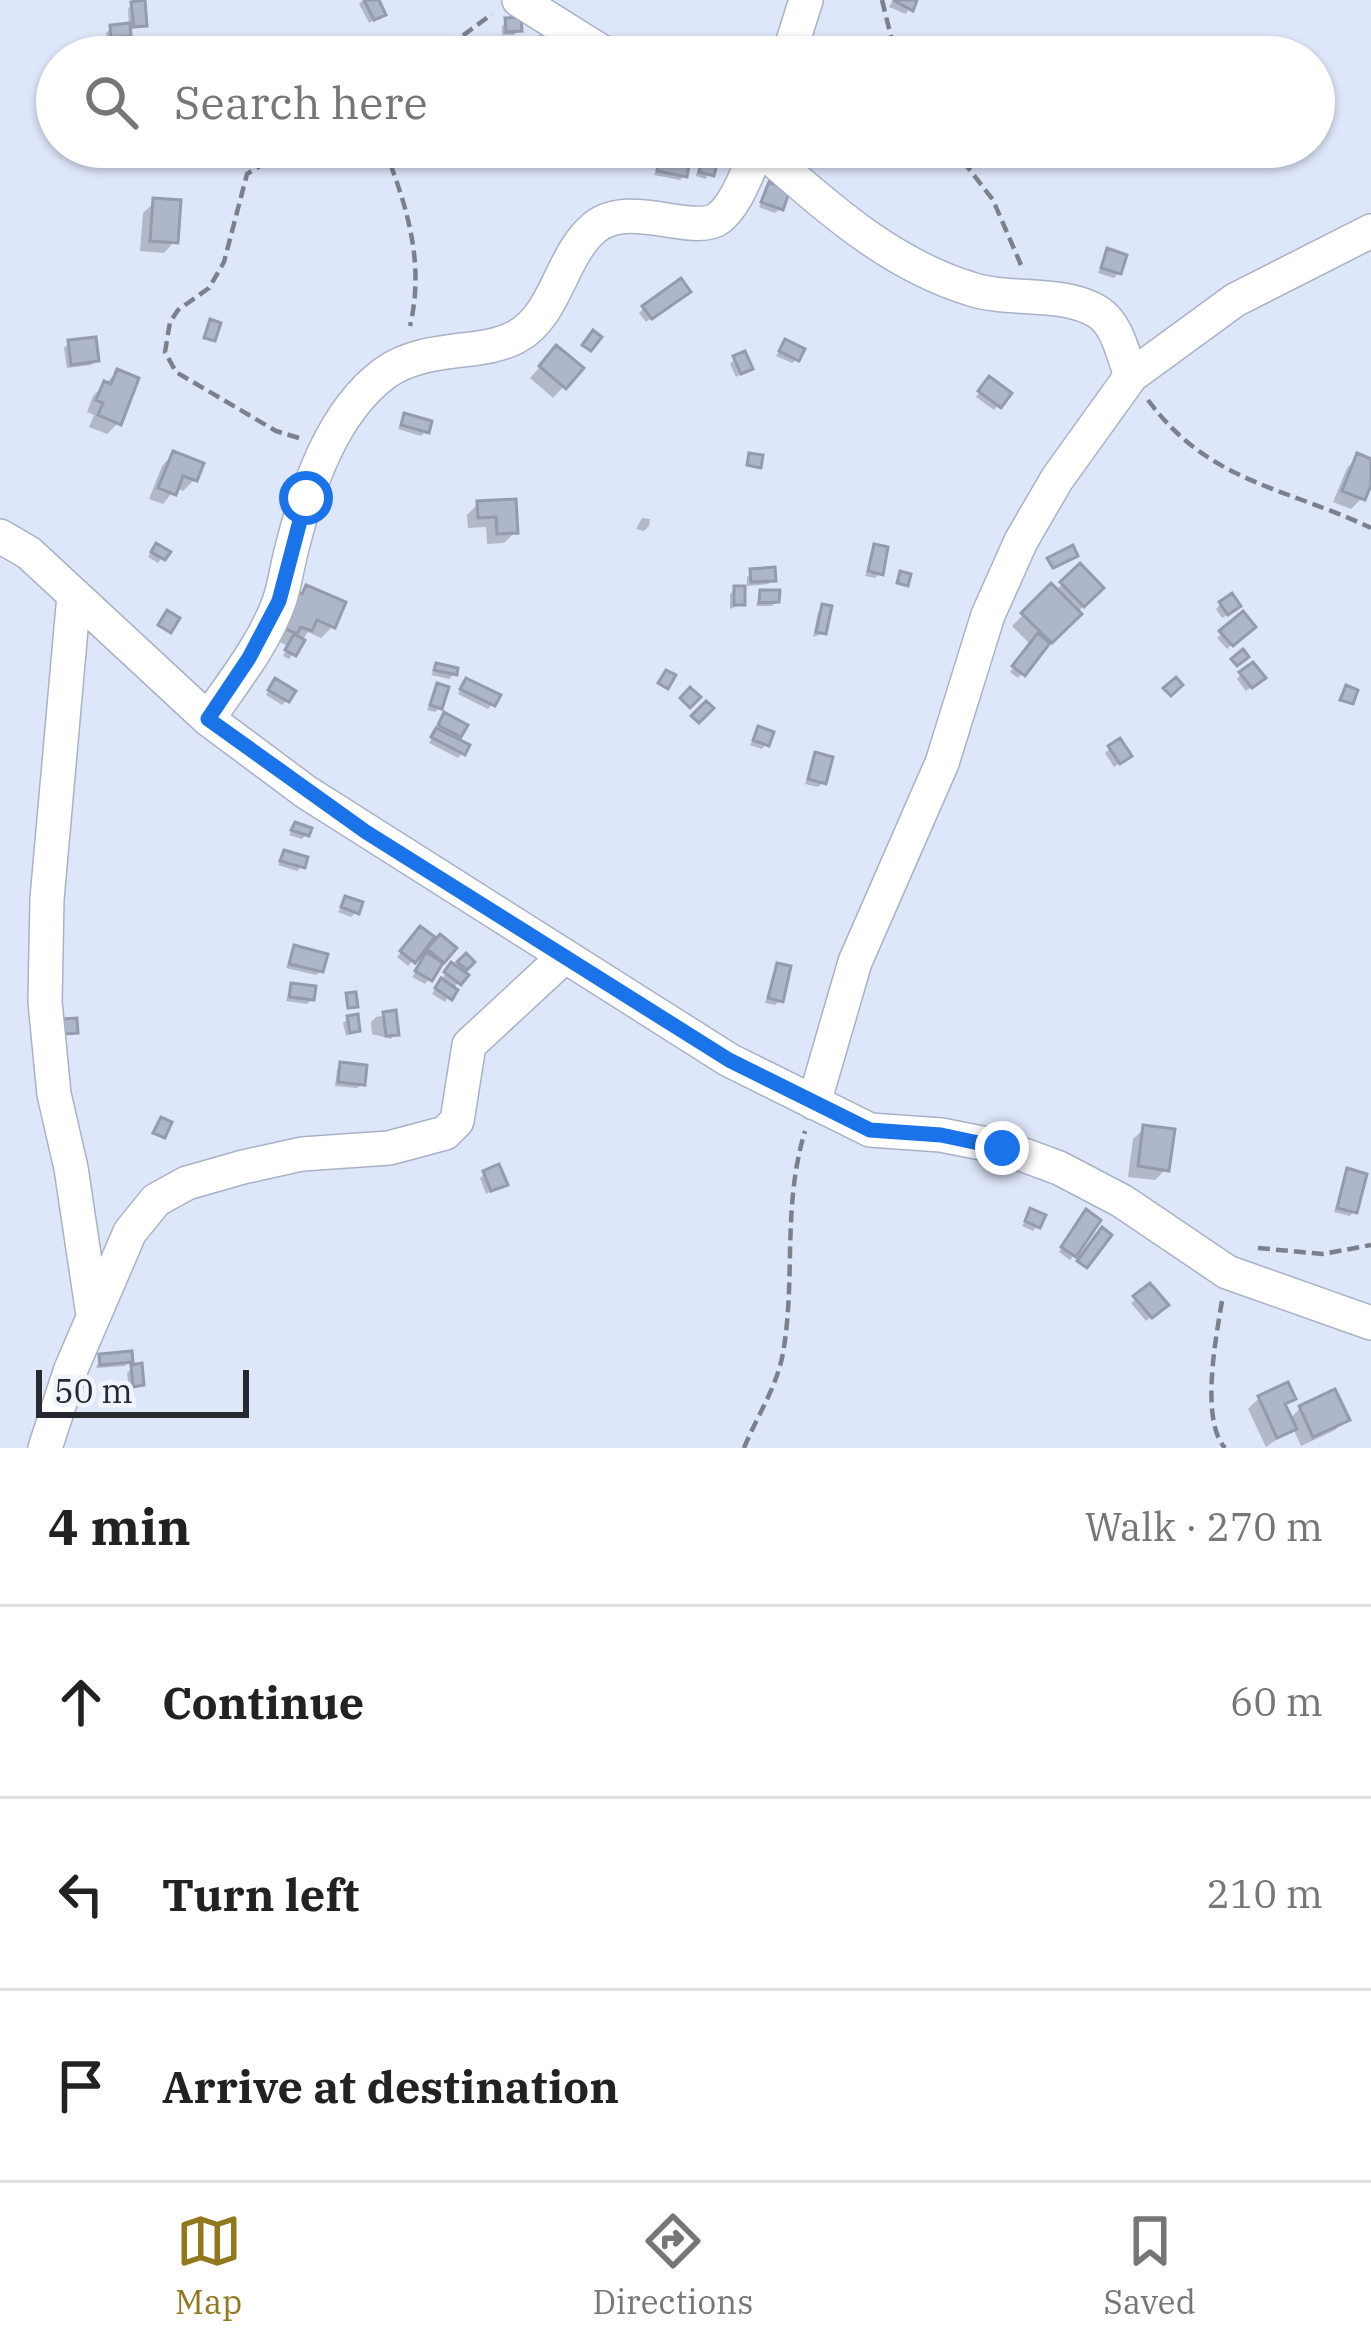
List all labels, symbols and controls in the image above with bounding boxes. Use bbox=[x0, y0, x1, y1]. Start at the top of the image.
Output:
search box bbox=[36, 36, 1335, 168]
icon: search bbox=[78, 69, 144, 135]
text: Search here bbox=[174, 73, 428, 131]
route start bbox=[279, 471, 333, 525]
route end bbox=[975, 1121, 1029, 1175]
scale bar bbox=[36, 1364, 249, 1417]
text: 50 m bbox=[54, 1369, 133, 1412]
text: 4 min bbox=[48, 1493, 191, 1559]
text: Walk · 270 m bbox=[1085, 1501, 1323, 1552]
icon: ahead bbox=[48, 1669, 114, 1735]
text: Continue bbox=[162, 1673, 364, 1731]
text: 60 m bbox=[1230, 1676, 1323, 1727]
icon: left bbox=[48, 1861, 114, 1927]
text: Turn left bbox=[162, 1865, 359, 1923]
text: 210 m bbox=[1207, 1868, 1323, 1919]
icon: arrive bbox=[48, 2053, 114, 2119]
text: Arrive at destination bbox=[162, 2057, 619, 2115]
tab: Map bbox=[175, 2208, 242, 2323]
tab: Directions bbox=[592, 2208, 753, 2323]
tab: Saved bbox=[1103, 2208, 1196, 2323]

